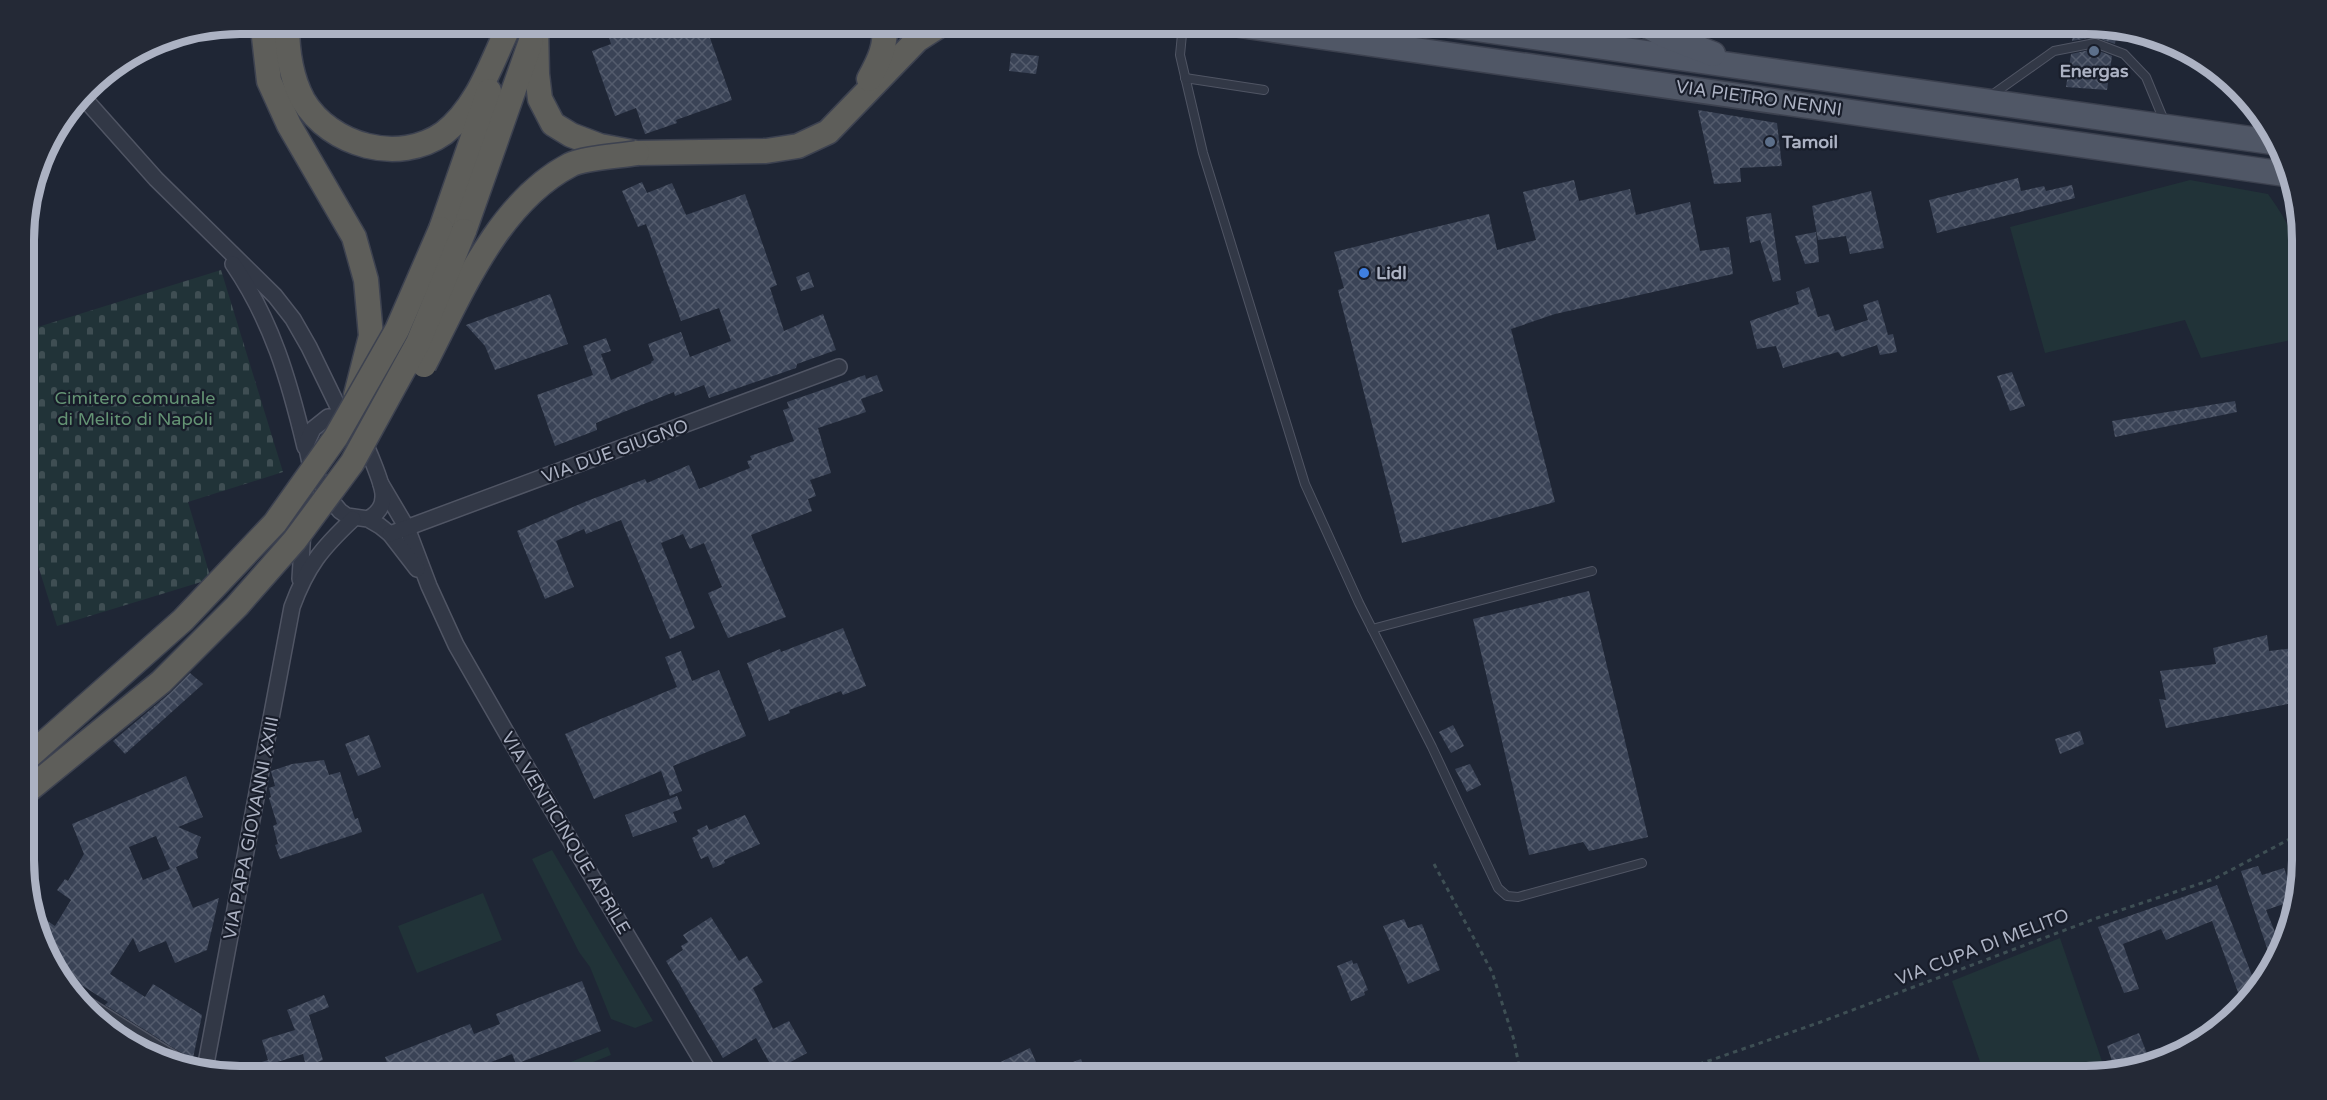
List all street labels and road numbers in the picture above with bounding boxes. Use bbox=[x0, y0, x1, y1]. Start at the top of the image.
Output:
street label: VIA PIETRO NENNI bbox=[1675, 75, 1843, 121]
street label: VIA DUE GIUGNO bbox=[539, 414, 691, 488]
street label: VIA PAPA GIOVANNI XXIII bbox=[219, 715, 283, 941]
street label: VIA VENTICINQUE APRILE bbox=[497, 728, 635, 938]
street label: VIA CUPA DI MELITO bbox=[1892, 904, 2072, 990]

